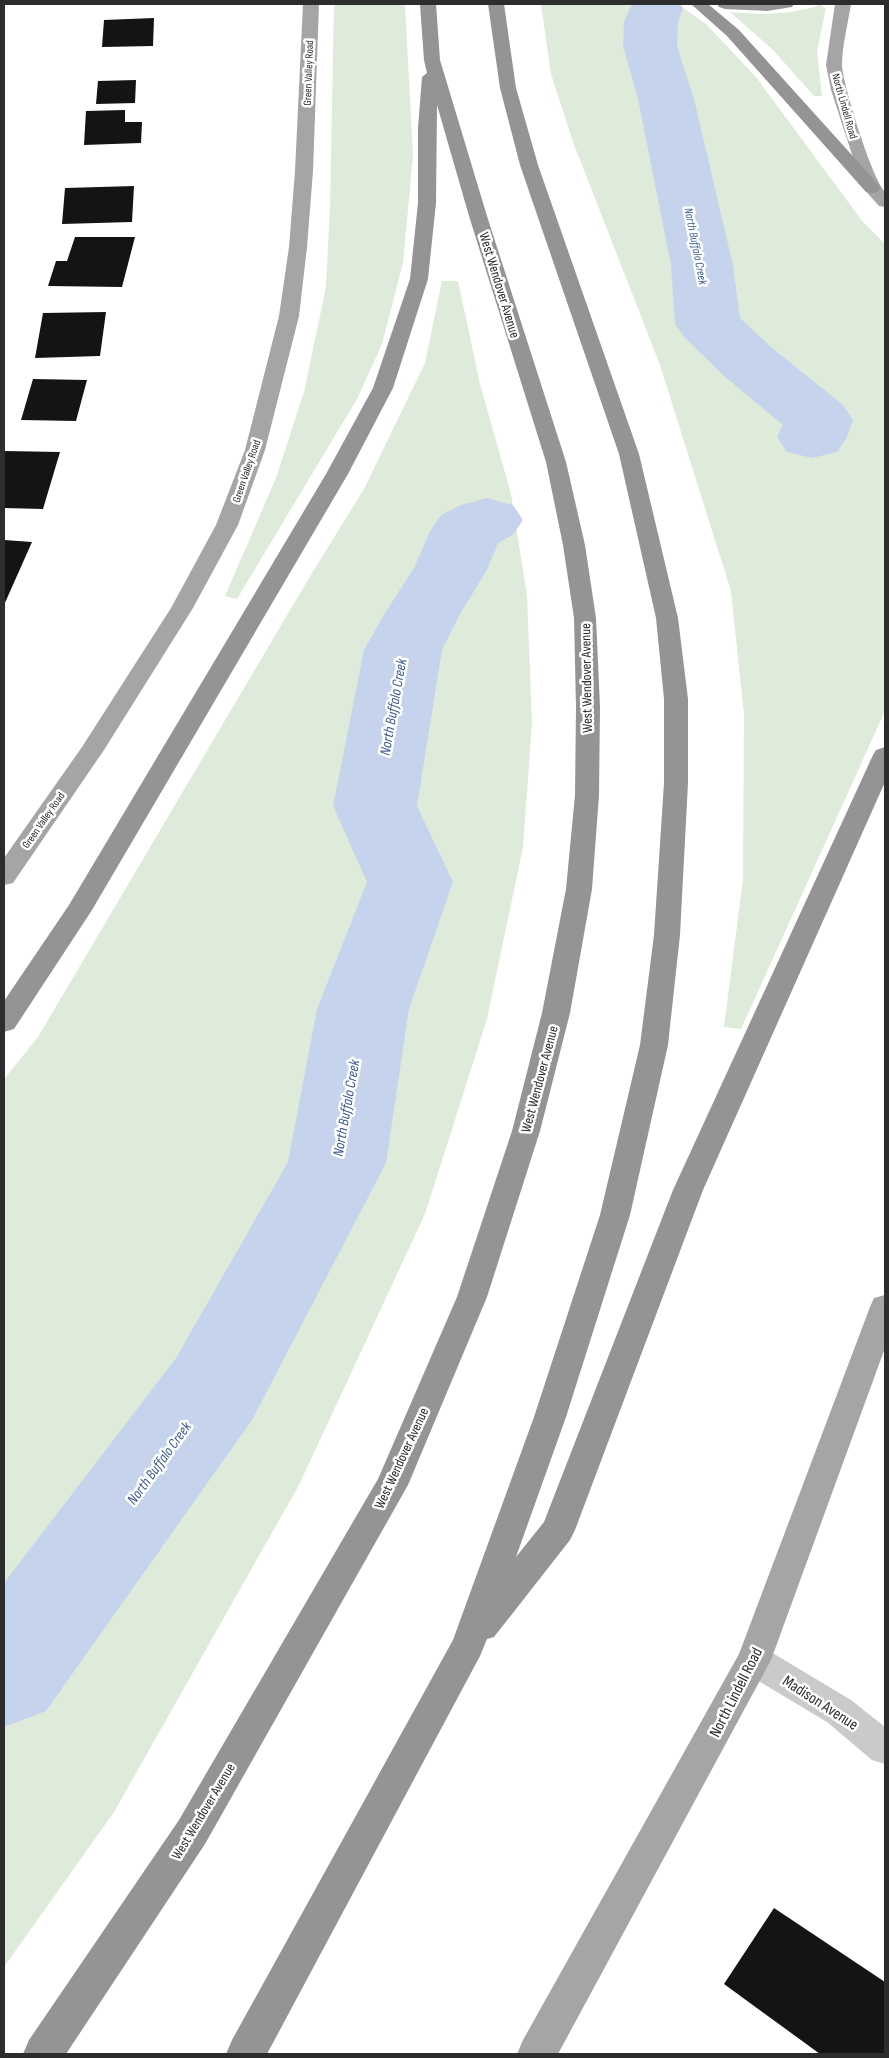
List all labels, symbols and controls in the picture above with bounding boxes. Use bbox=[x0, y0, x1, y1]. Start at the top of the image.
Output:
street label: Green Valley Road bbox=[301, 40, 316, 106]
street label: North Lindell Road bbox=[829, 72, 860, 141]
water label: North Buffalo Creek bbox=[681, 206, 710, 286]
street label: West Wendover Avenue bbox=[475, 230, 524, 340]
street label: Green Valley Road bbox=[230, 438, 263, 504]
street label: West Wendover Avenue bbox=[577, 623, 596, 733]
water label: North Buffalo Creek bbox=[376, 657, 411, 757]
street label: Green Valley Road bbox=[19, 789, 68, 851]
street label: West Wendover Avenue bbox=[517, 1024, 562, 1134]
water label: North Buffalo Creek bbox=[329, 1058, 364, 1158]
street label: West Wendover Avenue bbox=[371, 1405, 432, 1511]
water label: North Buffalo Creek bbox=[123, 1418, 196, 1508]
street label: North Lindell Road bbox=[706, 1645, 767, 1741]
street label: Madison Avenue bbox=[779, 1672, 862, 1735]
street label: West Wendover Avenue bbox=[168, 1760, 239, 1863]

